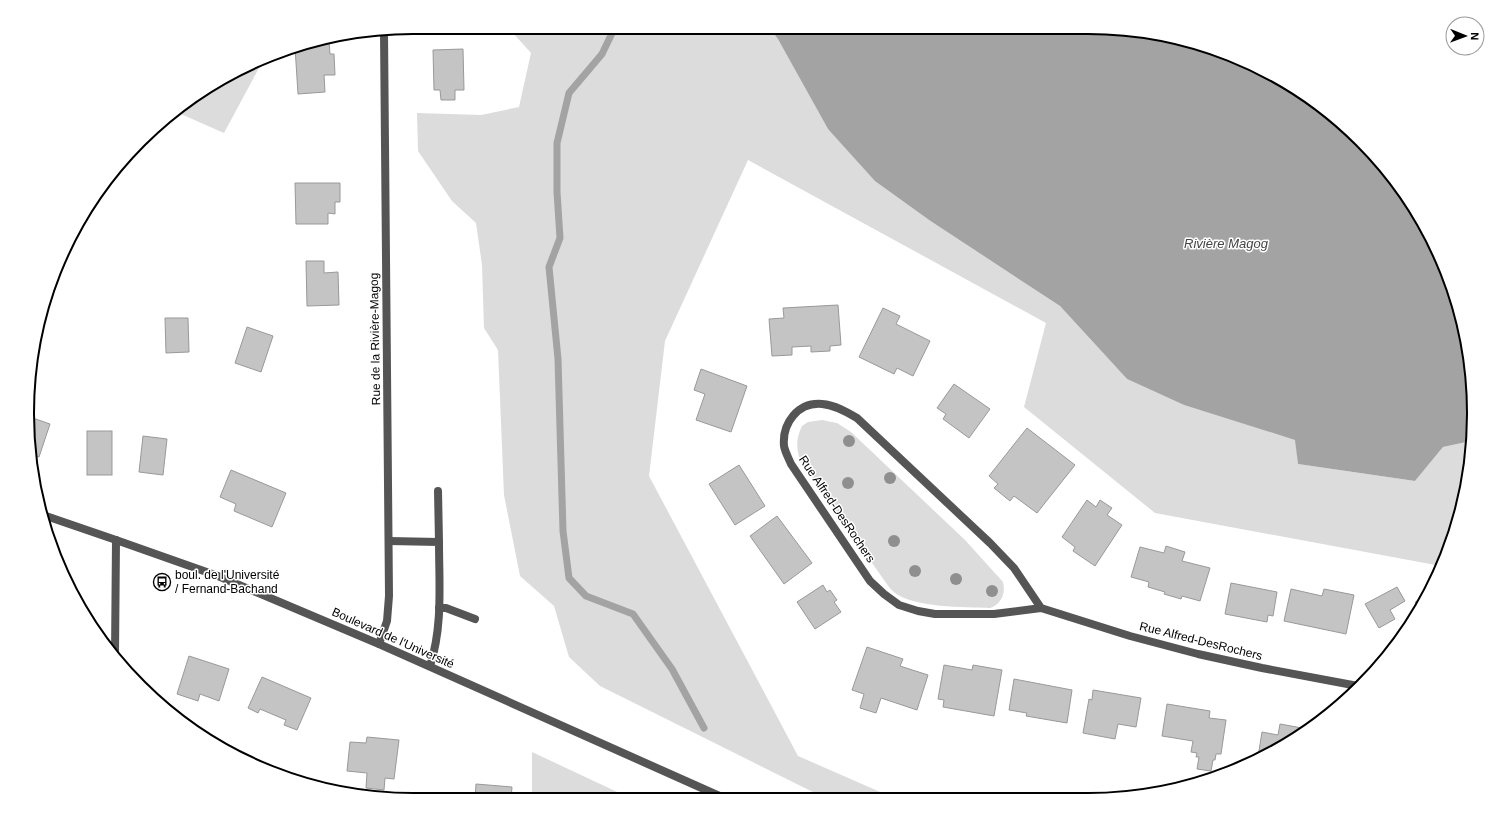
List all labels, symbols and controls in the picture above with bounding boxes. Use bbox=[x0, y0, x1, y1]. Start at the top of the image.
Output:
north arrow bbox=[1445, 16, 1485, 56]
text: N bbox=[1469, 32, 1481, 40]
water label: Rivière Magog bbox=[1184, 236, 1269, 251]
street label: Rue de la Rivière-Magog bbox=[367, 273, 383, 405]
street label: Rue Alfred-DesRochers bbox=[796, 453, 878, 565]
place label: boul. de l'Université / Fernand-Bachand bbox=[175, 568, 280, 596]
bus stop icon: boul. de l'Université / Fernand-Bachand bbox=[152, 572, 172, 592]
street label: Boulevard de l'Université bbox=[330, 605, 457, 671]
street label: Rue Alfred-DesRochers bbox=[1138, 619, 1264, 663]

